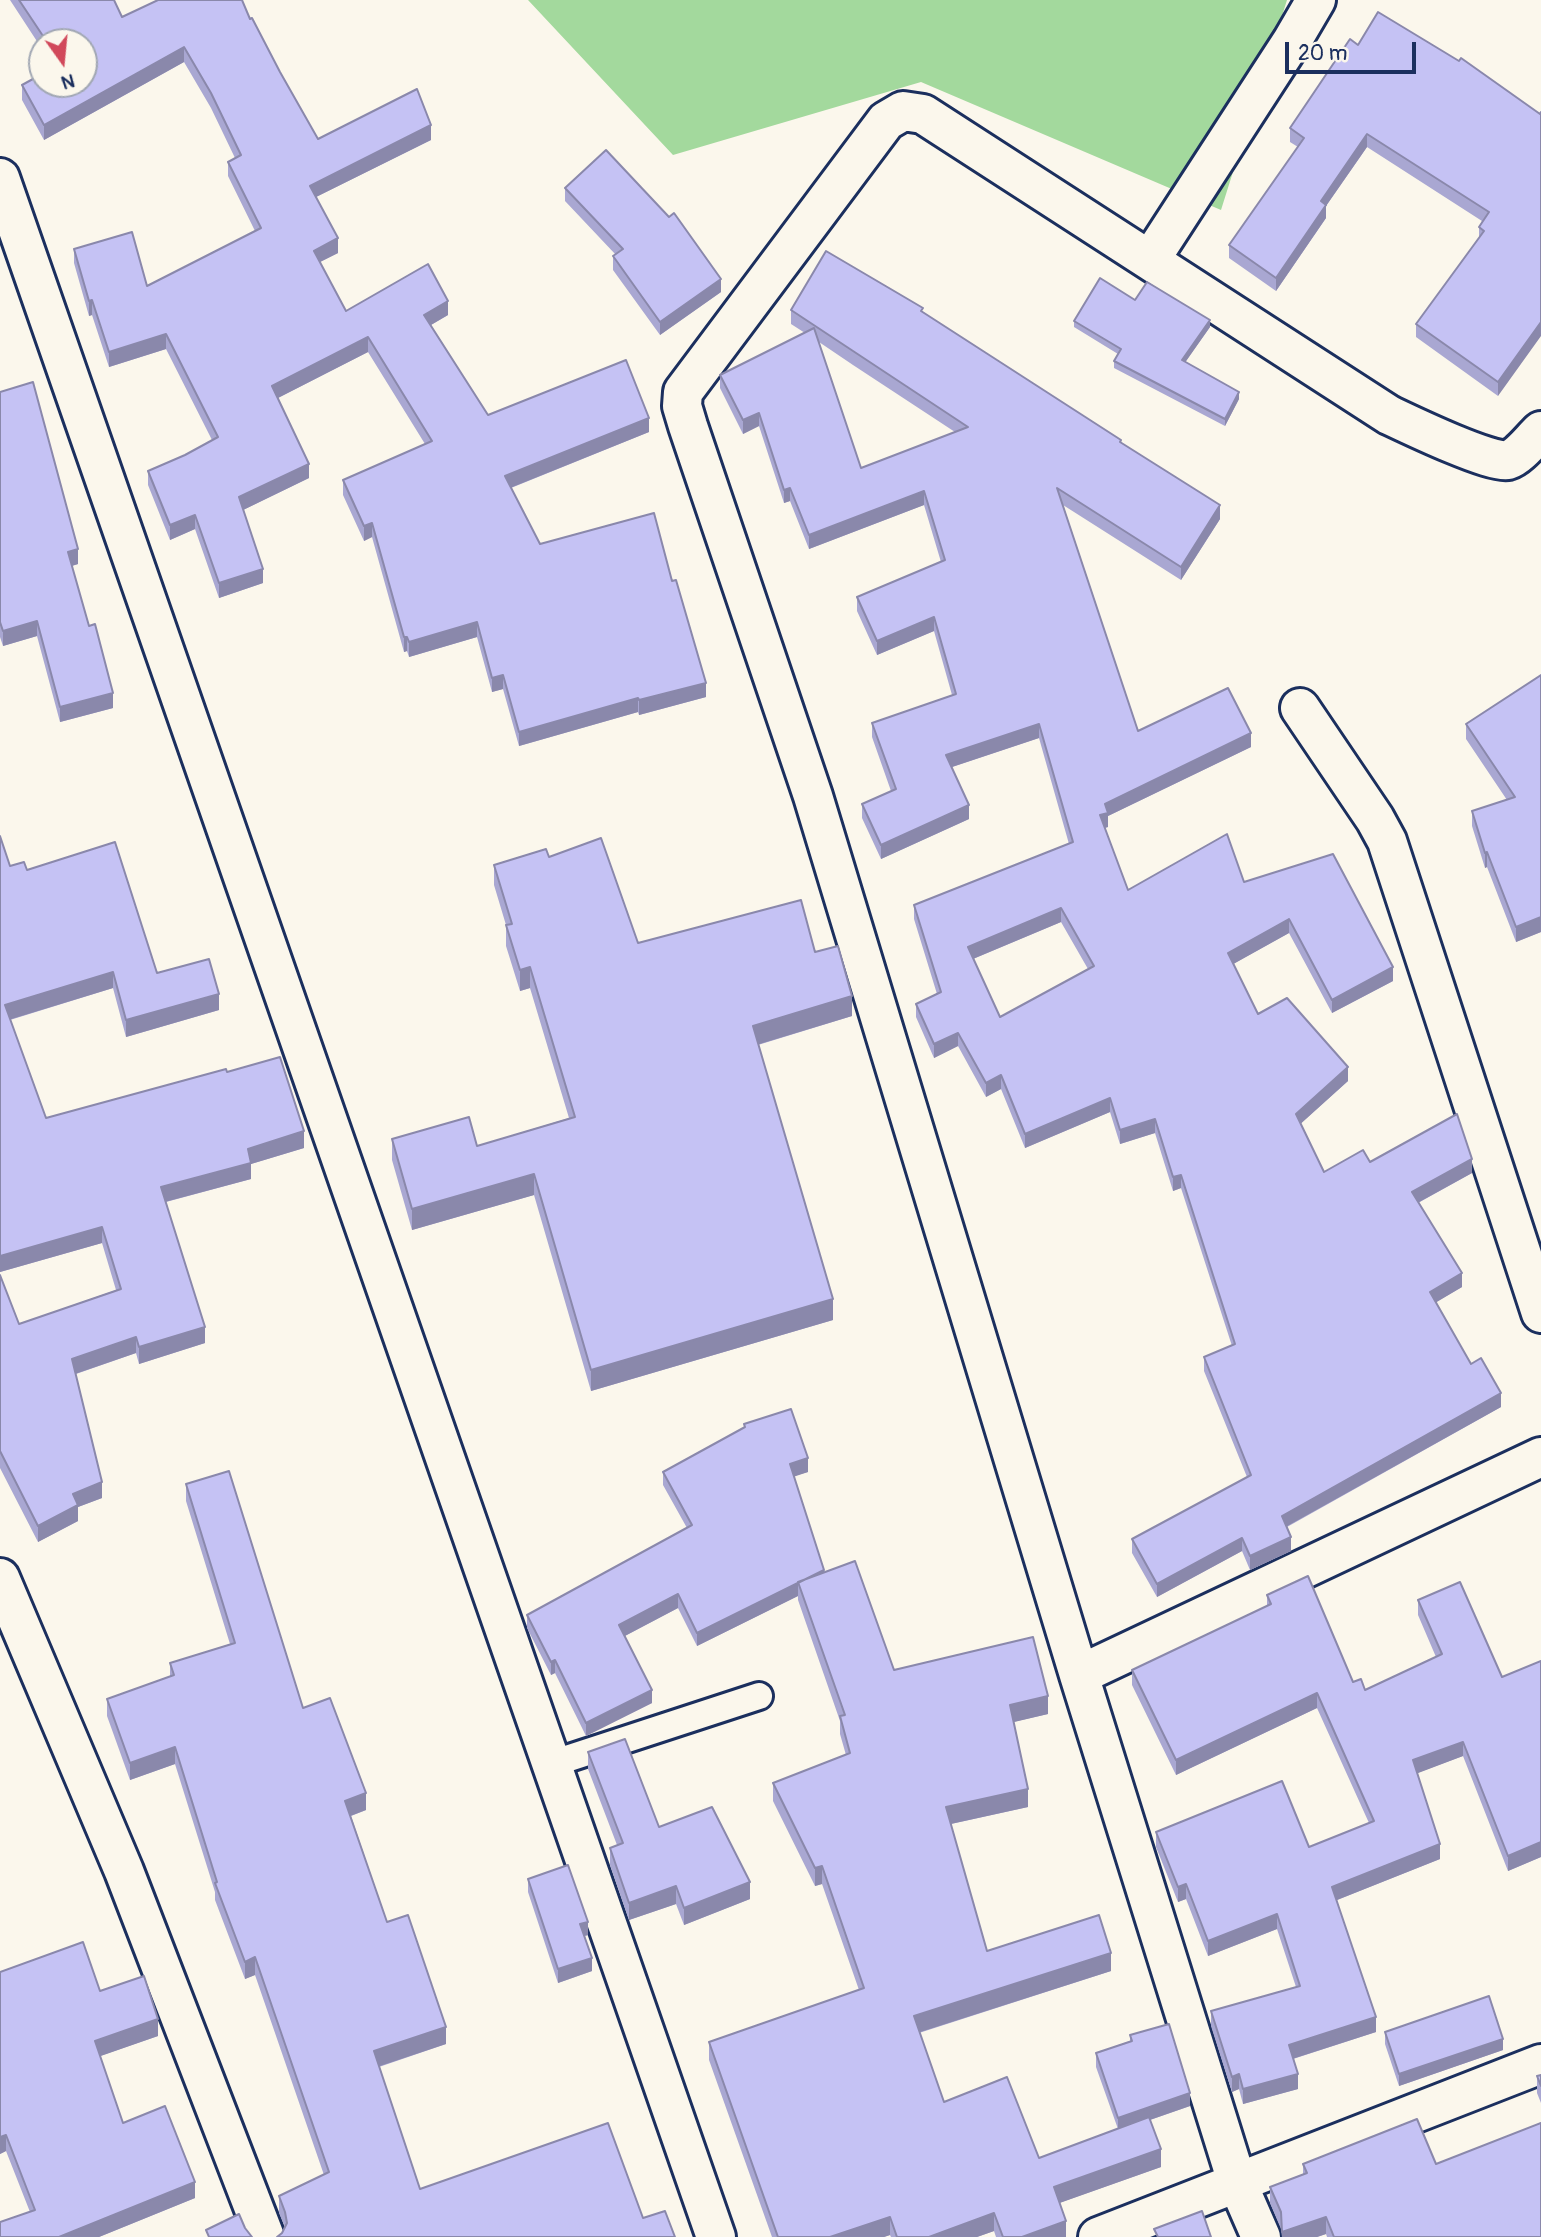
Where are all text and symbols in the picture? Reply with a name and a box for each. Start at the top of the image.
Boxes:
north arrow [28,28,98,98]
scale bar [1289,28,1420,72]
text: 20 m [1298,40,1347,67]
text: N [59,68,77,95]

